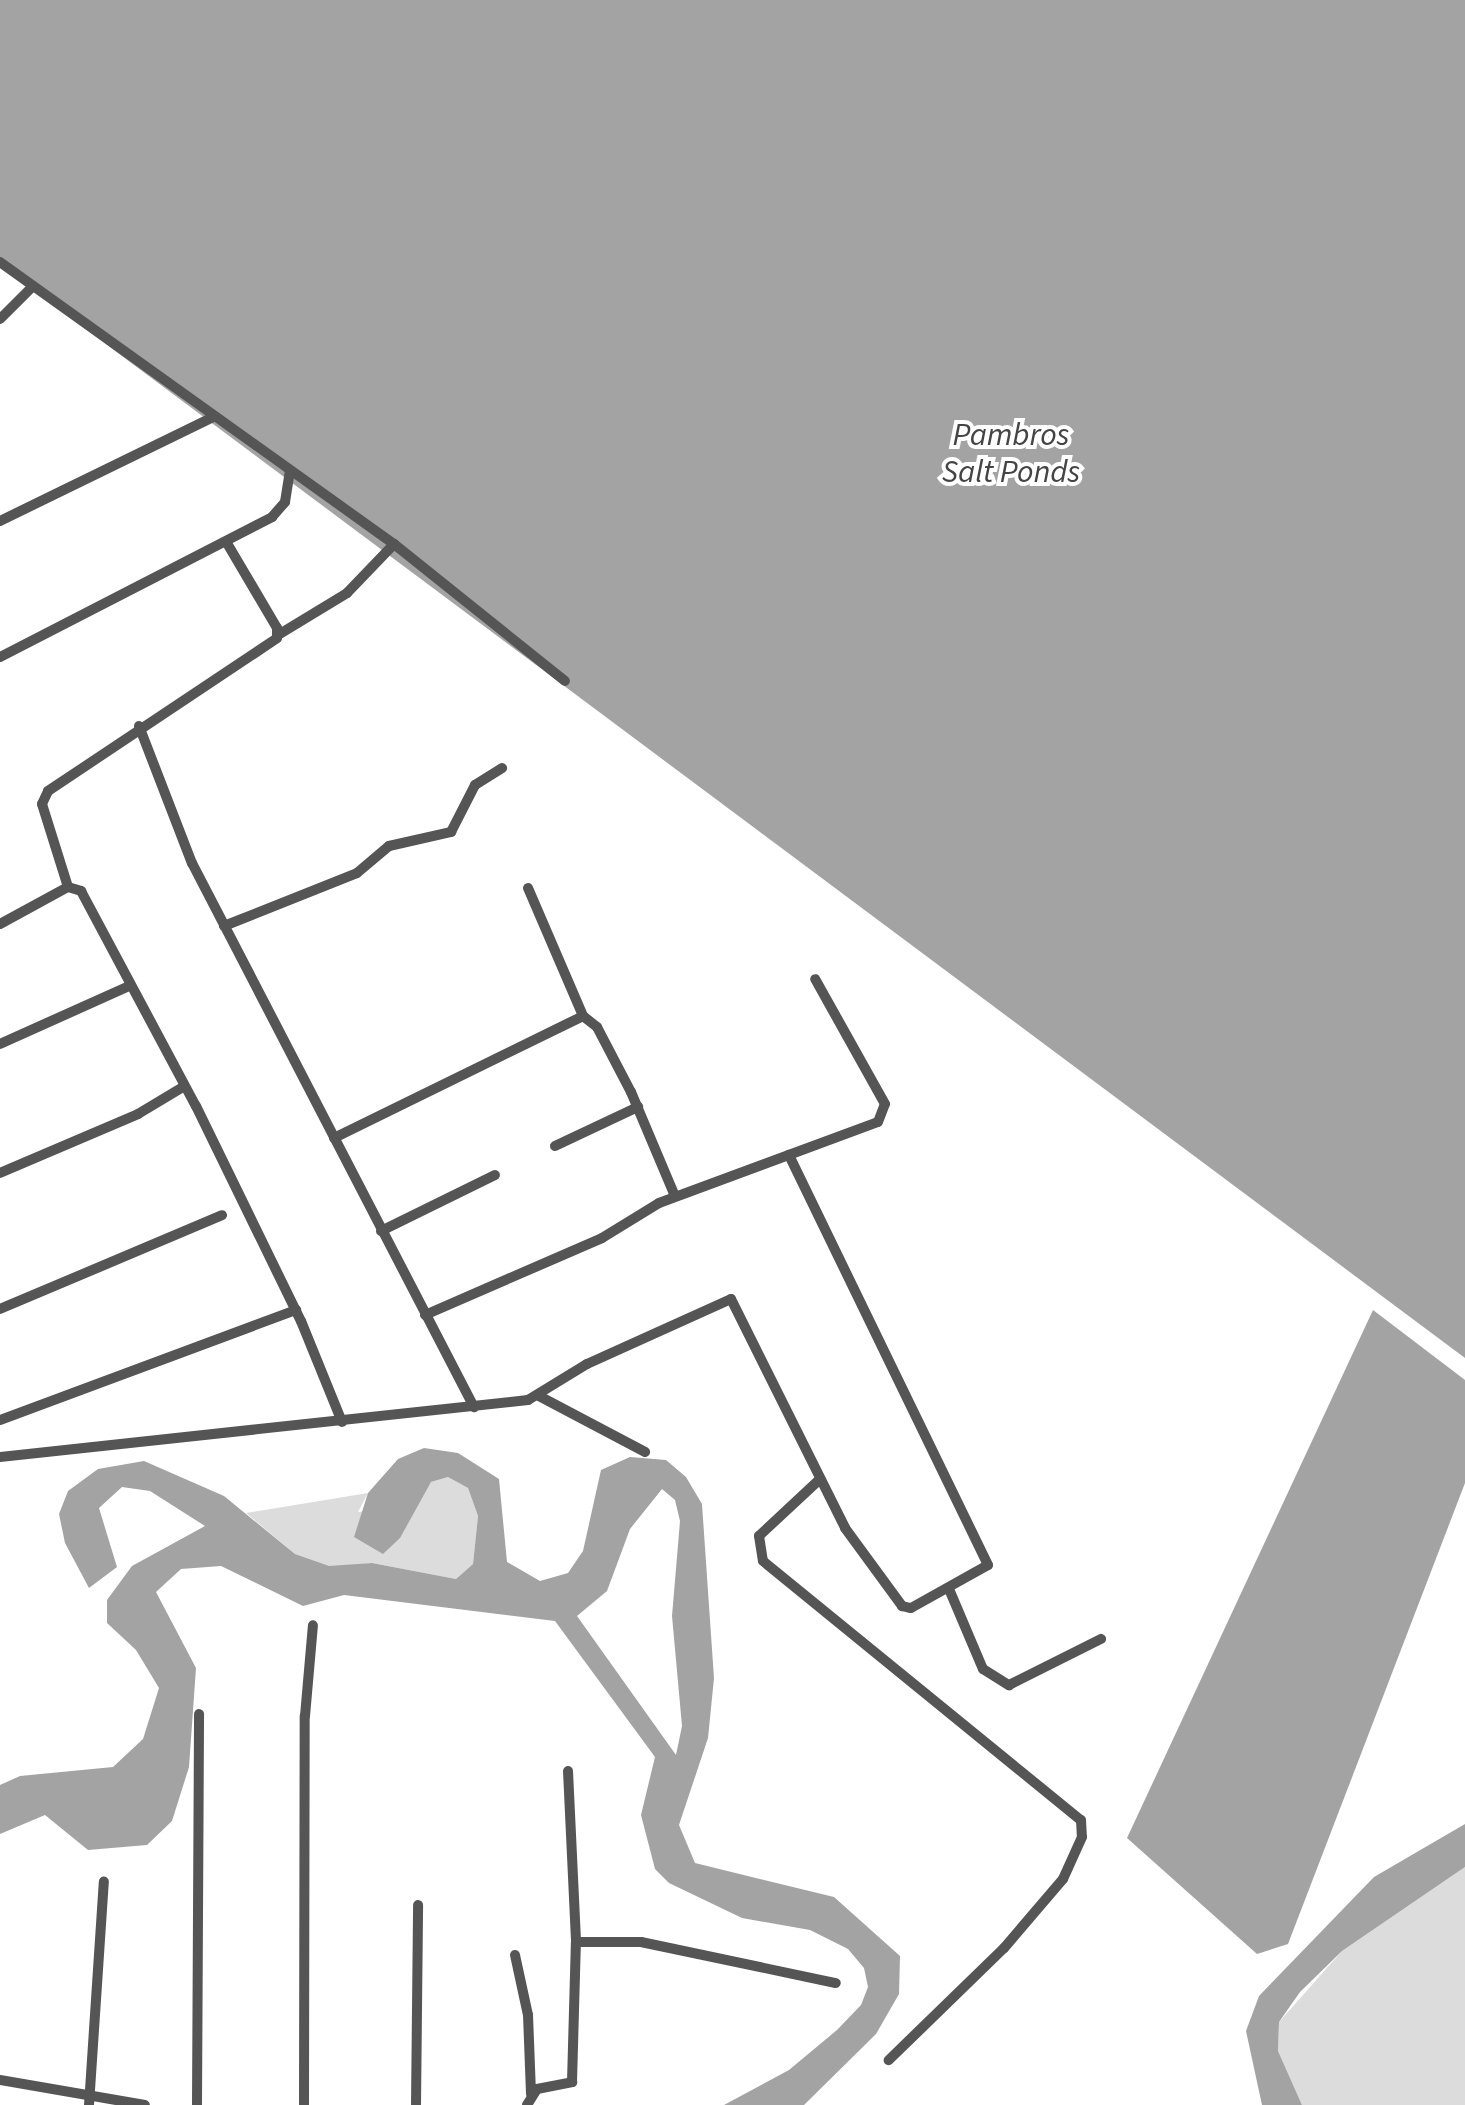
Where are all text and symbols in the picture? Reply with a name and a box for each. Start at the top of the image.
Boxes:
water label: Pambros Salt Ponds [942,417,1080,492]

